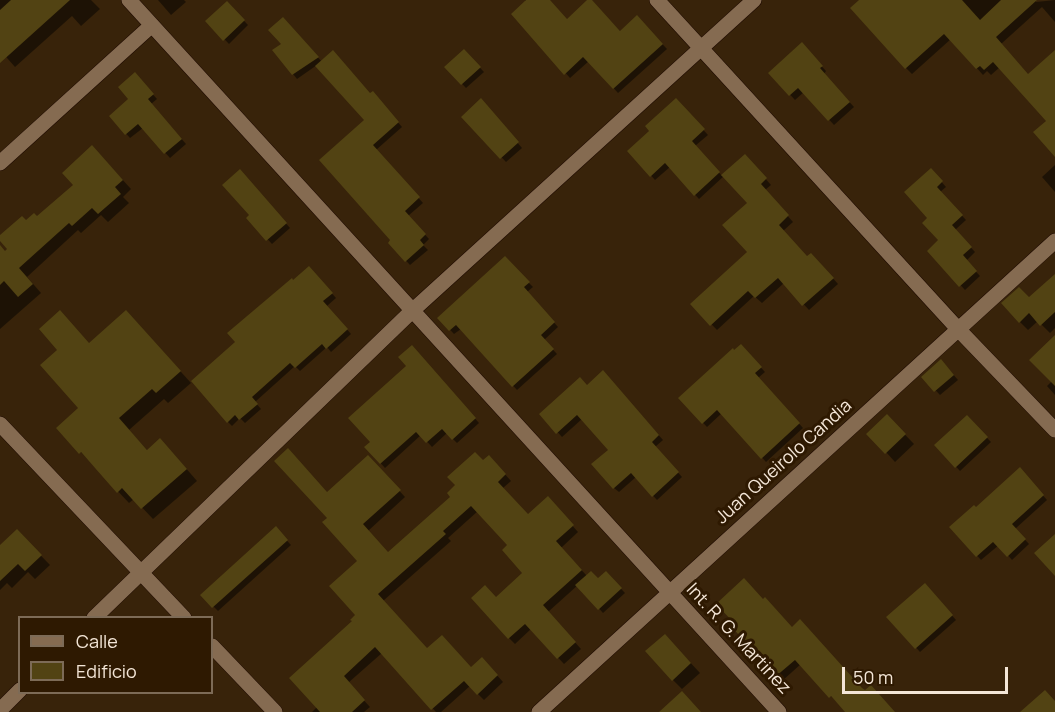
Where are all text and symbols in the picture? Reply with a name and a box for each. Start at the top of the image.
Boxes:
street label: Juan Queirolo Candia [712,395,856,529]
street label: Int. R. G. Martinez [681,579,795,699]
legend [18,616,213,694]
text: Calle [76,629,118,653]
scale bar [845,655,1012,693]
text: Edificio [76,659,137,683]
text: 50 m [853,665,893,689]

